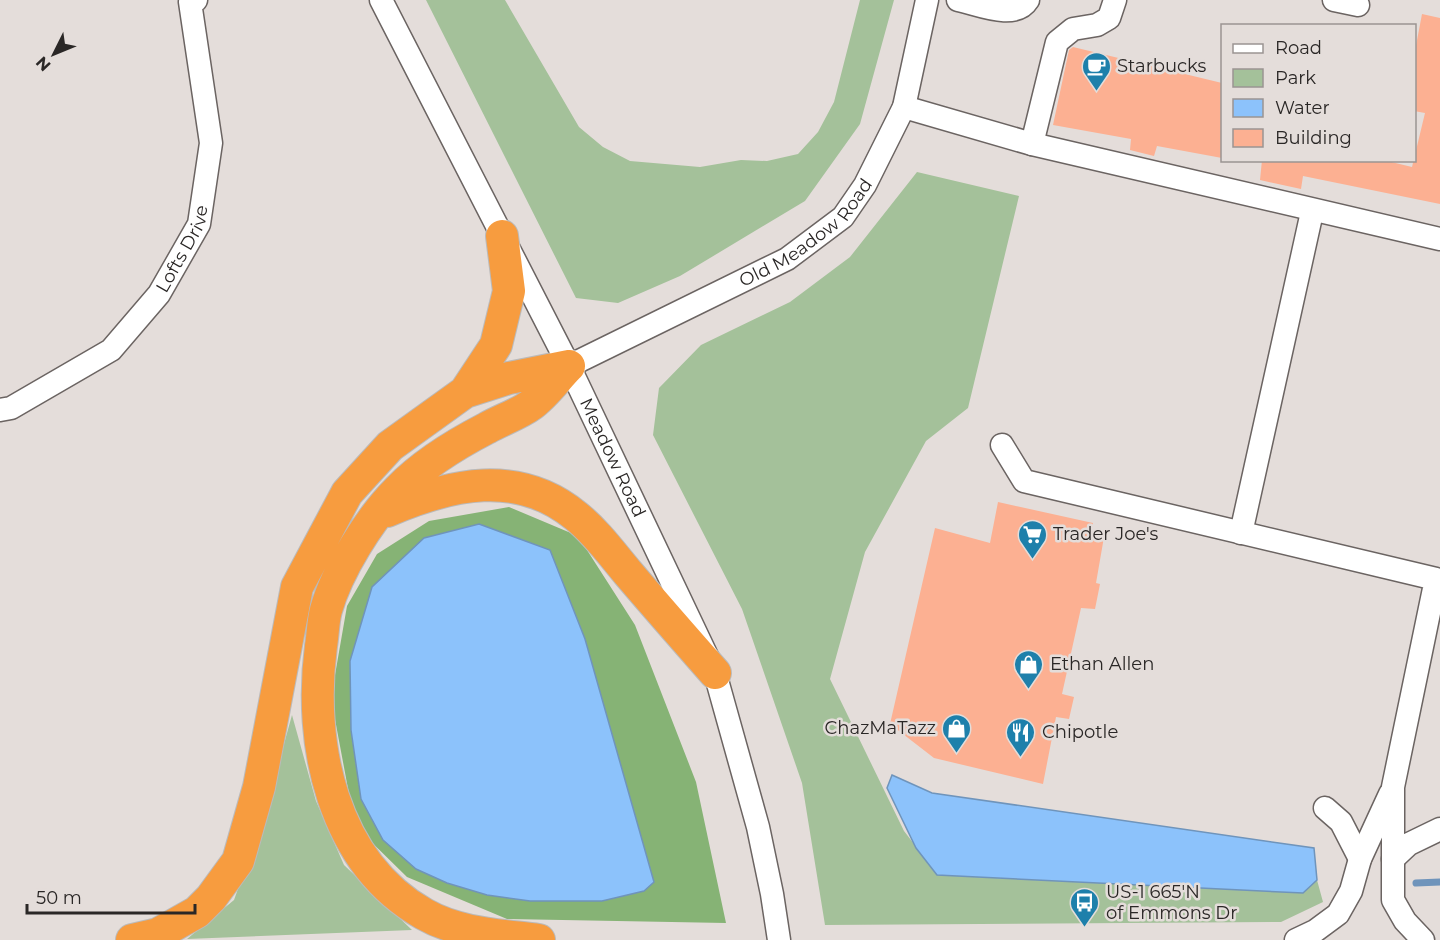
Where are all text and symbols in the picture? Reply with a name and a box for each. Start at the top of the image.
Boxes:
north arrow [24,24,84,84]
legend [1221,24,1416,162]
text: Road [1275,37,1322,59]
cafe icon: Starbucks [1080,50,1112,92]
text: N [32,53,55,75]
place label: Starbucks [1117,55,1206,77]
text: Park [1275,67,1316,89]
text: Water [1275,97,1330,119]
text: Building [1275,127,1352,149]
street label: Old Meadow Road [736,174,877,292]
street label: Lofts Drive [151,204,213,296]
street label: Meadow Road [575,395,650,521]
supermarket icon: Trader Joe's [1016,518,1048,560]
place label: Trader Joe's [1053,523,1159,545]
shop icon: Ethan Allen [1013,648,1045,690]
place label: Ethan Allen [1050,653,1154,675]
shop icon: ChazMaTazz [941,712,973,754]
restaurant icon: Chipotle [1005,716,1037,758]
place label: ChazMaTazz [825,717,936,739]
place label: Chipotle [1042,721,1118,743]
scale bar [27,877,195,915]
place label: US-1 665'N of Emmons Dr [1106,881,1237,924]
bus stop icon: US-1 665'N of Emmons Dr [1069,886,1101,928]
text: 50 m [36,887,82,909]

